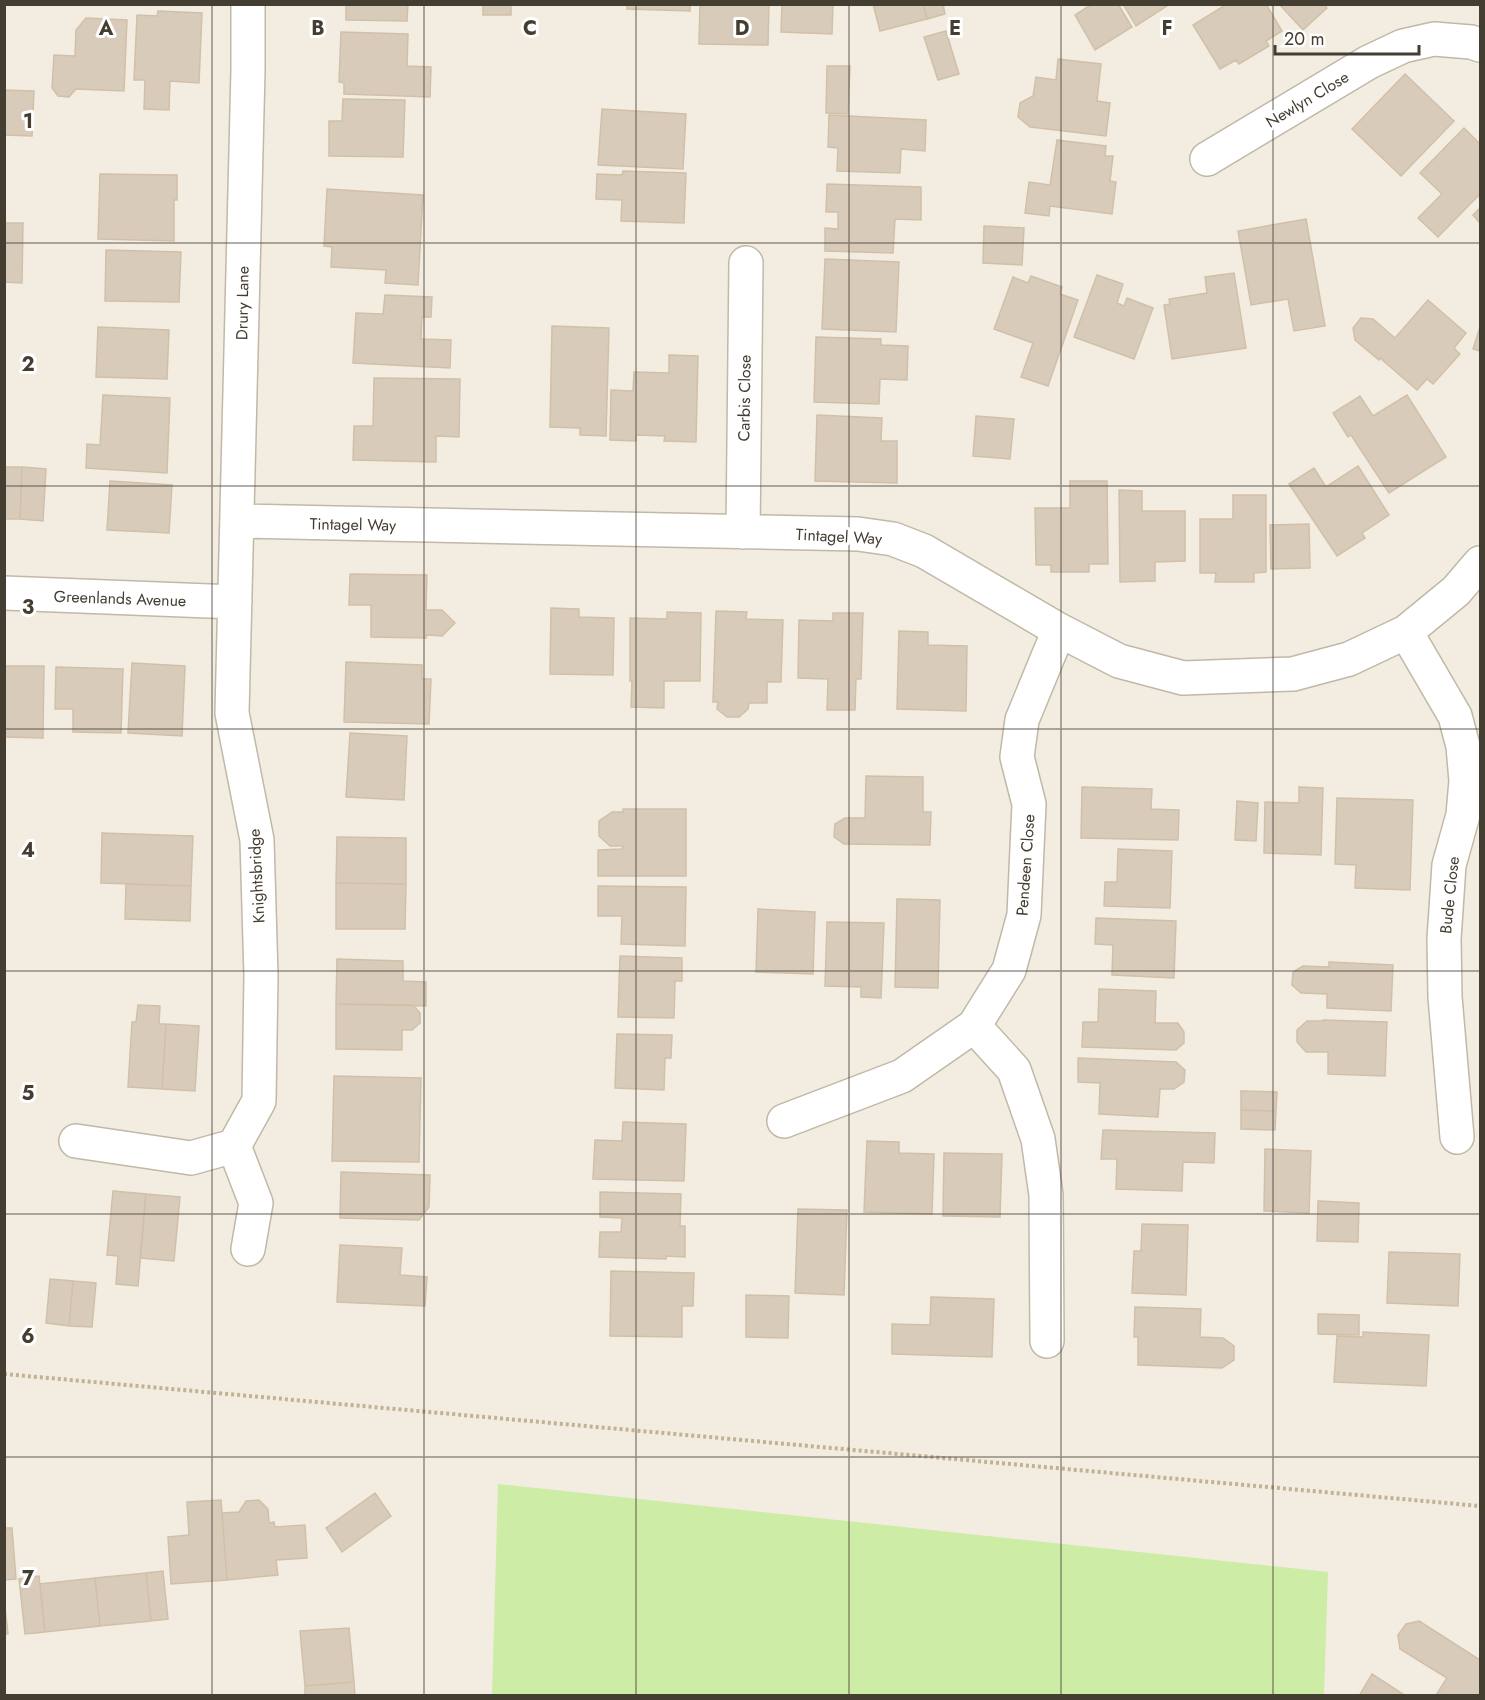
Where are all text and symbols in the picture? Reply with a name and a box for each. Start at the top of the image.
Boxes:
text: A [98,14,114,43]
text: B [311,14,325,43]
text: C [523,14,537,43]
text: D [735,14,749,43]
text: E [949,14,961,43]
text: F [1161,14,1173,43]
scale bar [1275,18,1419,56]
text: 20 m [1284,26,1324,52]
street label: Newlyn Close [1261,66,1353,133]
text: 1 [23,107,33,136]
street label: Drury Lane [230,266,255,340]
text: 2 [21,350,35,379]
street label: Carbis Close [732,354,757,442]
street label: Tintagel Way [310,512,397,537]
street label: Tintagel Way [795,523,884,550]
street label: Greenlands Avenue [53,585,187,612]
text: 3 [22,593,34,622]
street label: Pendeen Close [1010,813,1041,917]
street label: Knightsbridge [243,828,270,924]
text: 4 [21,836,35,865]
street label: Bude Close [1434,855,1465,935]
text: 5 [22,1079,35,1108]
text: 6 [21,1322,35,1351]
text: 7 [22,1564,35,1593]

